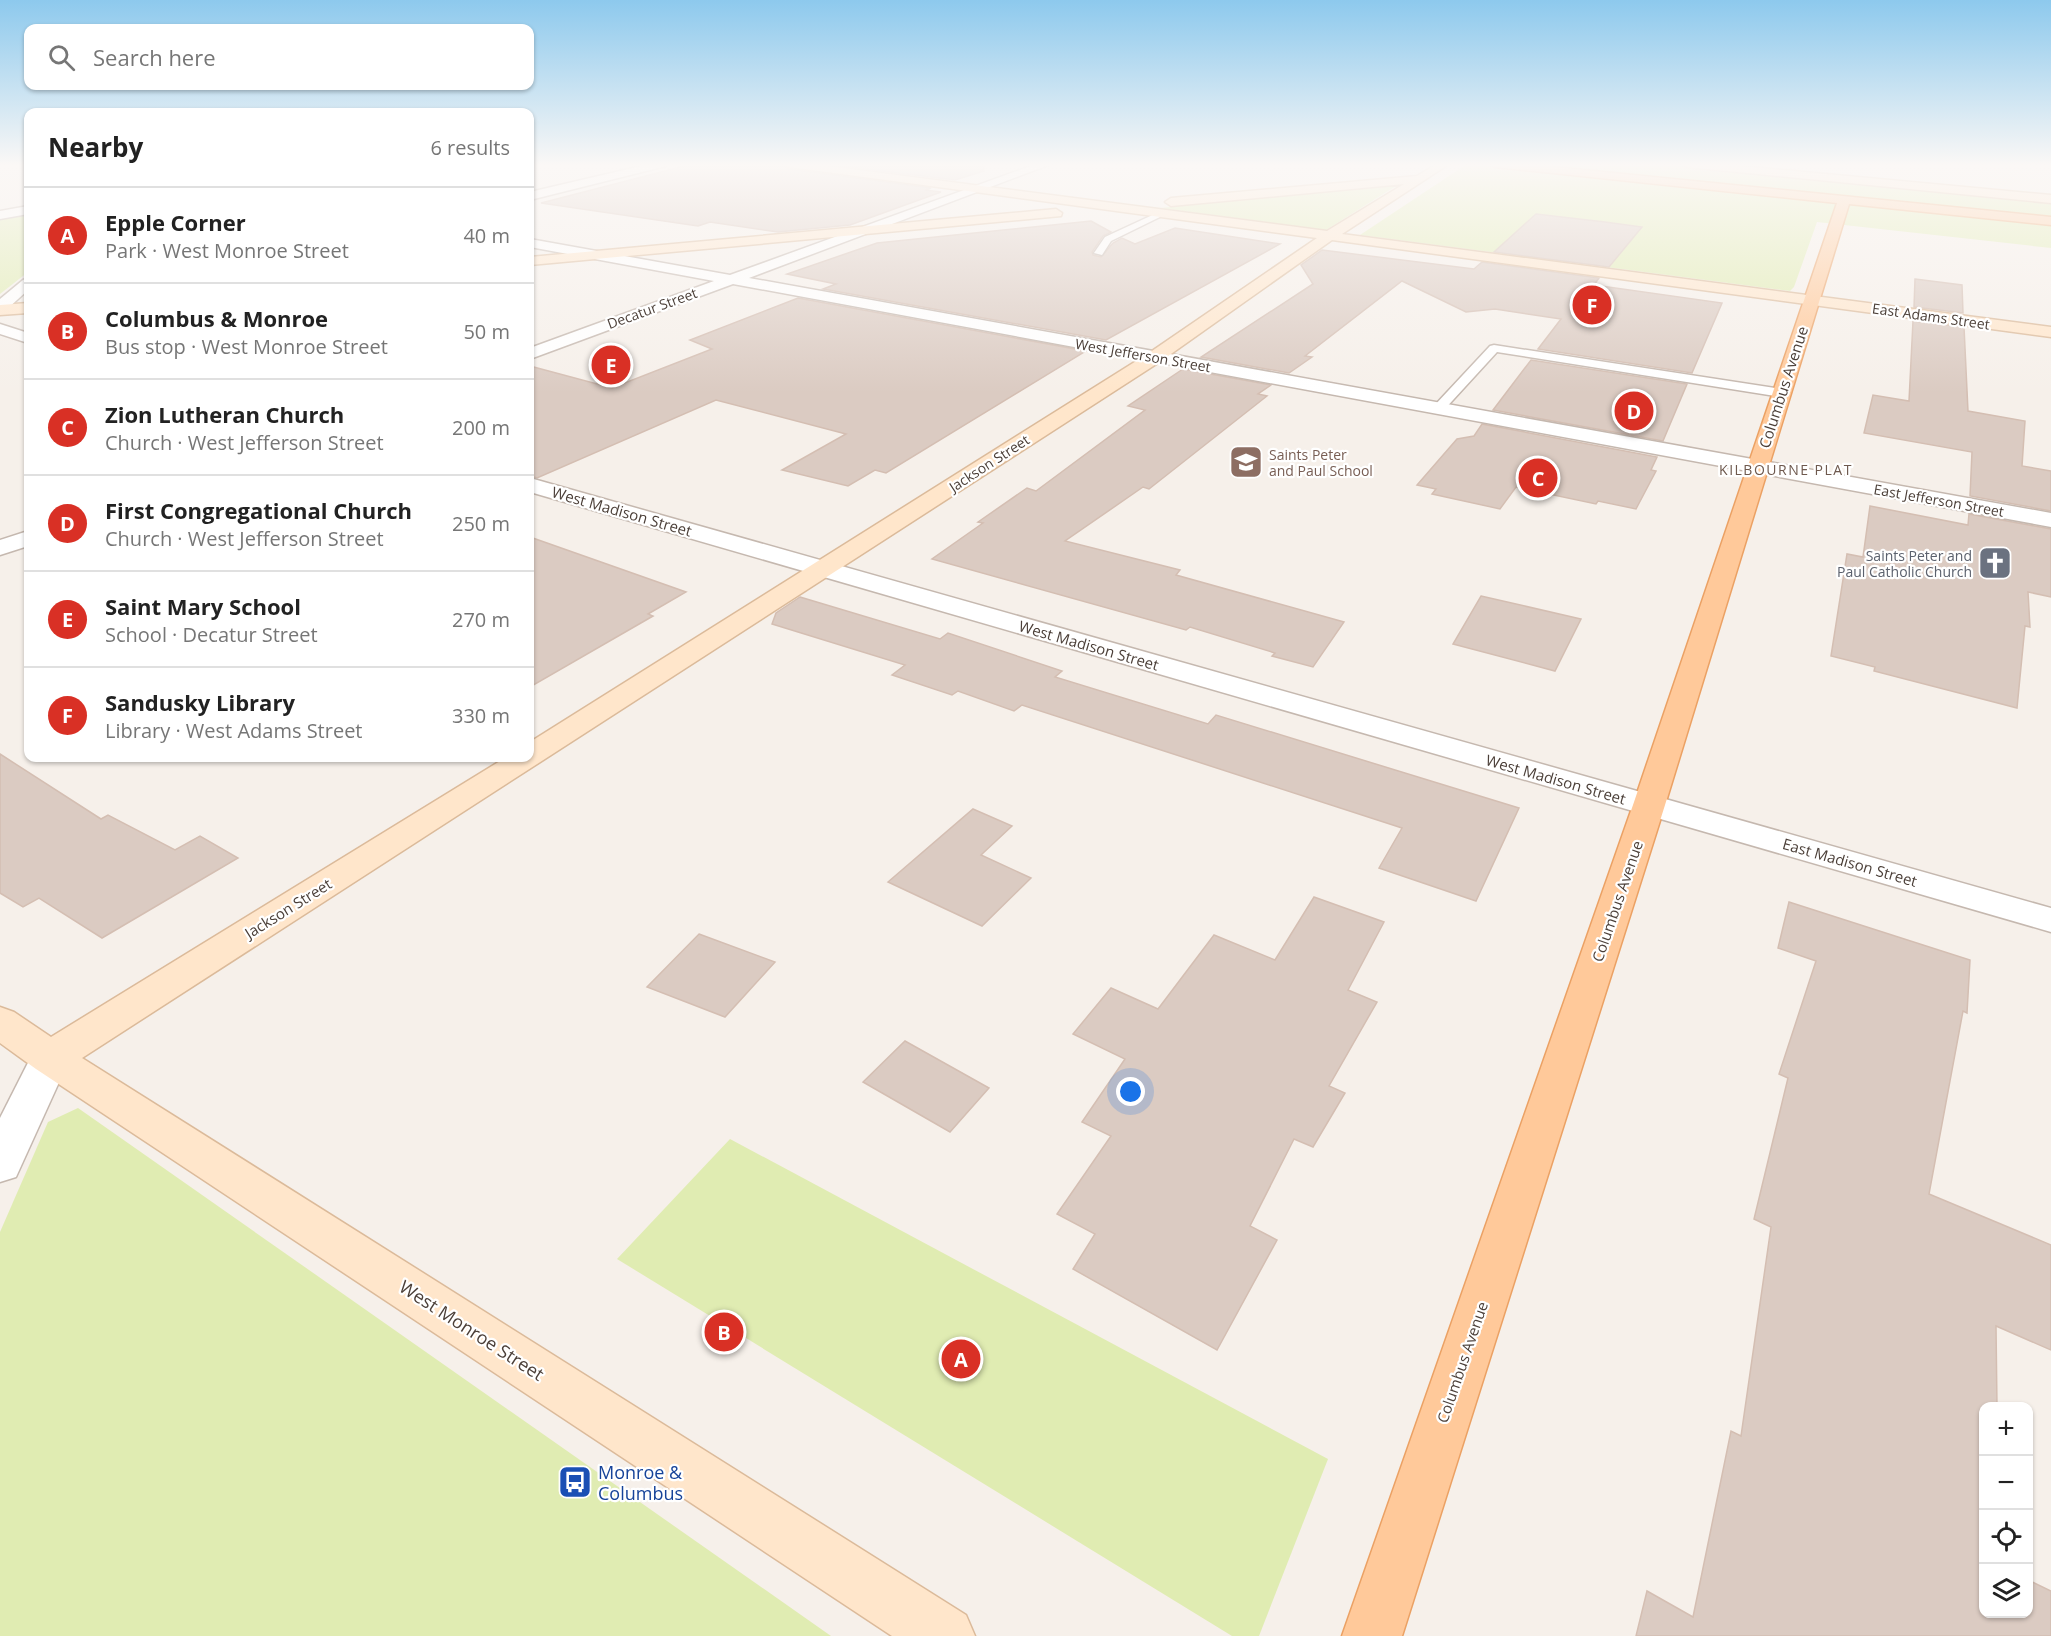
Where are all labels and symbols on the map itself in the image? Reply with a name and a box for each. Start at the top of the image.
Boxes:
pin: F [1572,282,1612,328]
street label: Decatur Street [604,283,700,333]
street label: East Adams Street [1871,298,1991,334]
street label: Columbus Avenue [1754,324,1812,450]
street label: West Jefferson Street [1074,334,1212,376]
pin: E [592,342,630,388]
pin: D [1614,388,1654,434]
street label: Jackson Street [944,430,1033,497]
school or university icon: Saints Peter and Paul School [1228,444,1264,480]
place label: Saints Peter and Paul School [1269,445,1373,480]
pin: C [1518,456,1558,500]
district label: KILBOURNE PLAT [1719,460,1853,479]
street label: East Jefferson Street [1872,479,2006,521]
street label: West Madison Street [550,481,694,541]
church icon: Saints Peter and Paul Catholic Church [1977,545,2013,581]
place label: Saints Peter and Paul Catholic Church [1837,546,1972,581]
street label: West Madison Street [1017,615,1161,675]
street label: West Madison Street [1484,749,1628,809]
street label: East Madison Street [1780,833,1920,891]
street label: Columbus Avenue [1587,838,1647,964]
street label: Jackson Street [239,873,335,944]
your location [1116,1077,1145,1106]
street label: West Monroe Street [395,1274,549,1386]
street label: Columbus Avenue [1432,1299,1492,1425]
pin: B [704,1310,744,1354]
pin: A [942,1336,980,1382]
place label: Monroe & Columbus [598,1460,683,1505]
bus stop icon: Monroe & Columbus [557,1464,593,1500]

